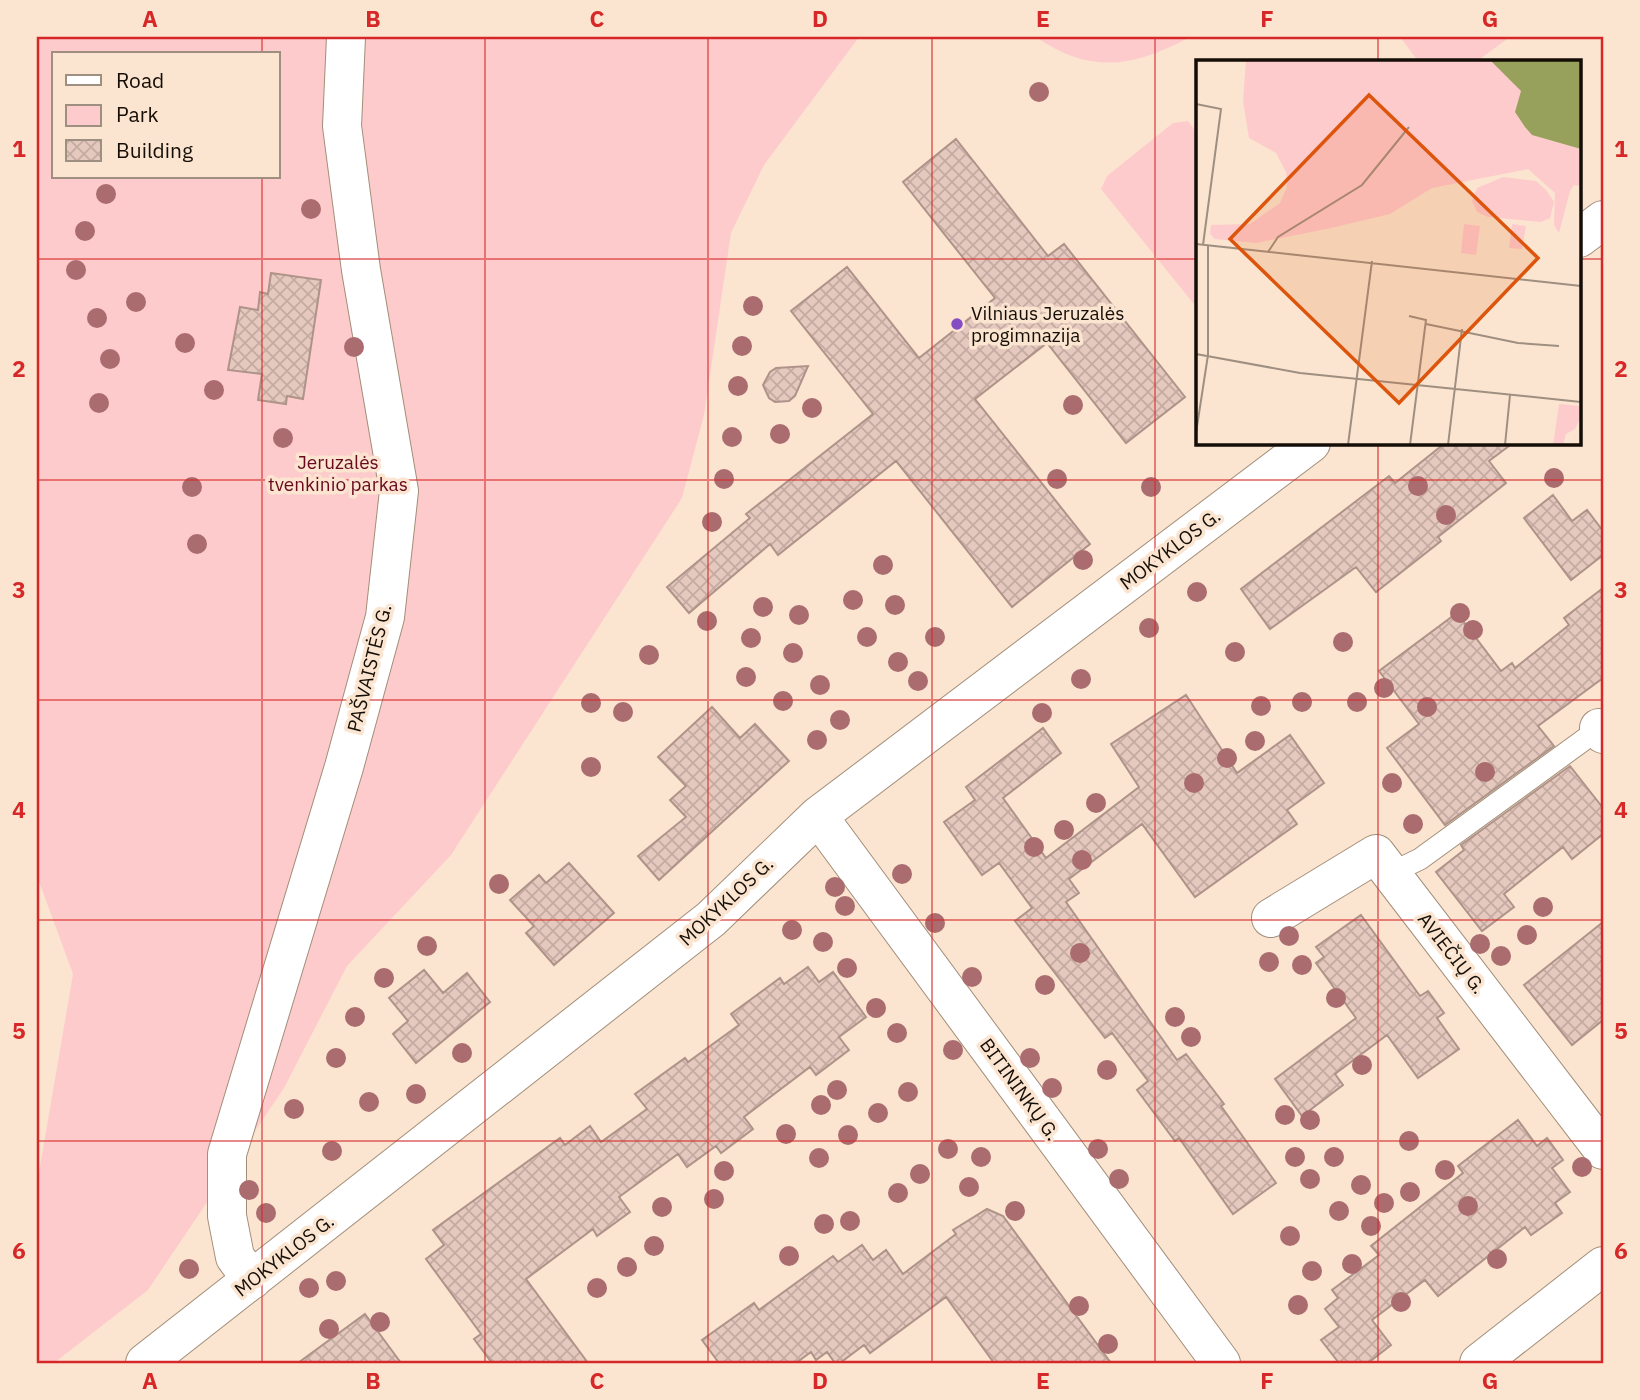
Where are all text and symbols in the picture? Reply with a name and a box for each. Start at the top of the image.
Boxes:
text: A [142,3,158,33]
text: B [365,3,381,33]
text: C [590,3,605,33]
text: D [812,3,828,33]
text: E [1036,3,1050,33]
text: F [1260,3,1274,33]
text: G [1482,3,1498,33]
legend [52,52,280,178]
inset map [1196,60,1580,444]
text: Road [116,66,164,94]
text: Park [116,100,159,128]
text: 1 [12,133,26,163]
text: 1 [1614,133,1628,163]
text: Building [116,136,193,164]
place label: Vilniaus Jeruzalės progimnazija [971,301,1124,347]
marker: Vilniaus Jeruzalės progimnazija [949,316,965,332]
text: 2 [12,353,26,383]
text: 2 [1614,353,1628,383]
park label: Jeruzalės tvenkinio parkas [268,450,408,496]
street label: MOKYKLOS G. [1115,503,1225,595]
text: 3 [12,574,26,604]
text: 3 [1614,574,1628,604]
street label: PAŠVAISTĖS G. [341,601,397,735]
text: 4 [12,794,26,824]
text: 4 [1614,794,1628,824]
street label: MOKYKLOS G. [674,851,778,951]
street label: AVIEČIŲ G. [1413,907,1491,999]
text: 5 [12,1015,26,1045]
text: 5 [1614,1015,1628,1045]
street label: BITININKŲ G. [975,1033,1065,1145]
street label: MOKYKLOS G. [229,1209,339,1301]
text: 6 [12,1235,26,1265]
text: 6 [1614,1235,1628,1265]
text: A [142,1365,158,1395]
text: B [365,1365,381,1395]
text: C [590,1365,605,1395]
text: D [812,1365,828,1395]
text: E [1036,1365,1050,1395]
text: F [1260,1365,1274,1395]
text: G [1482,1365,1498,1395]

